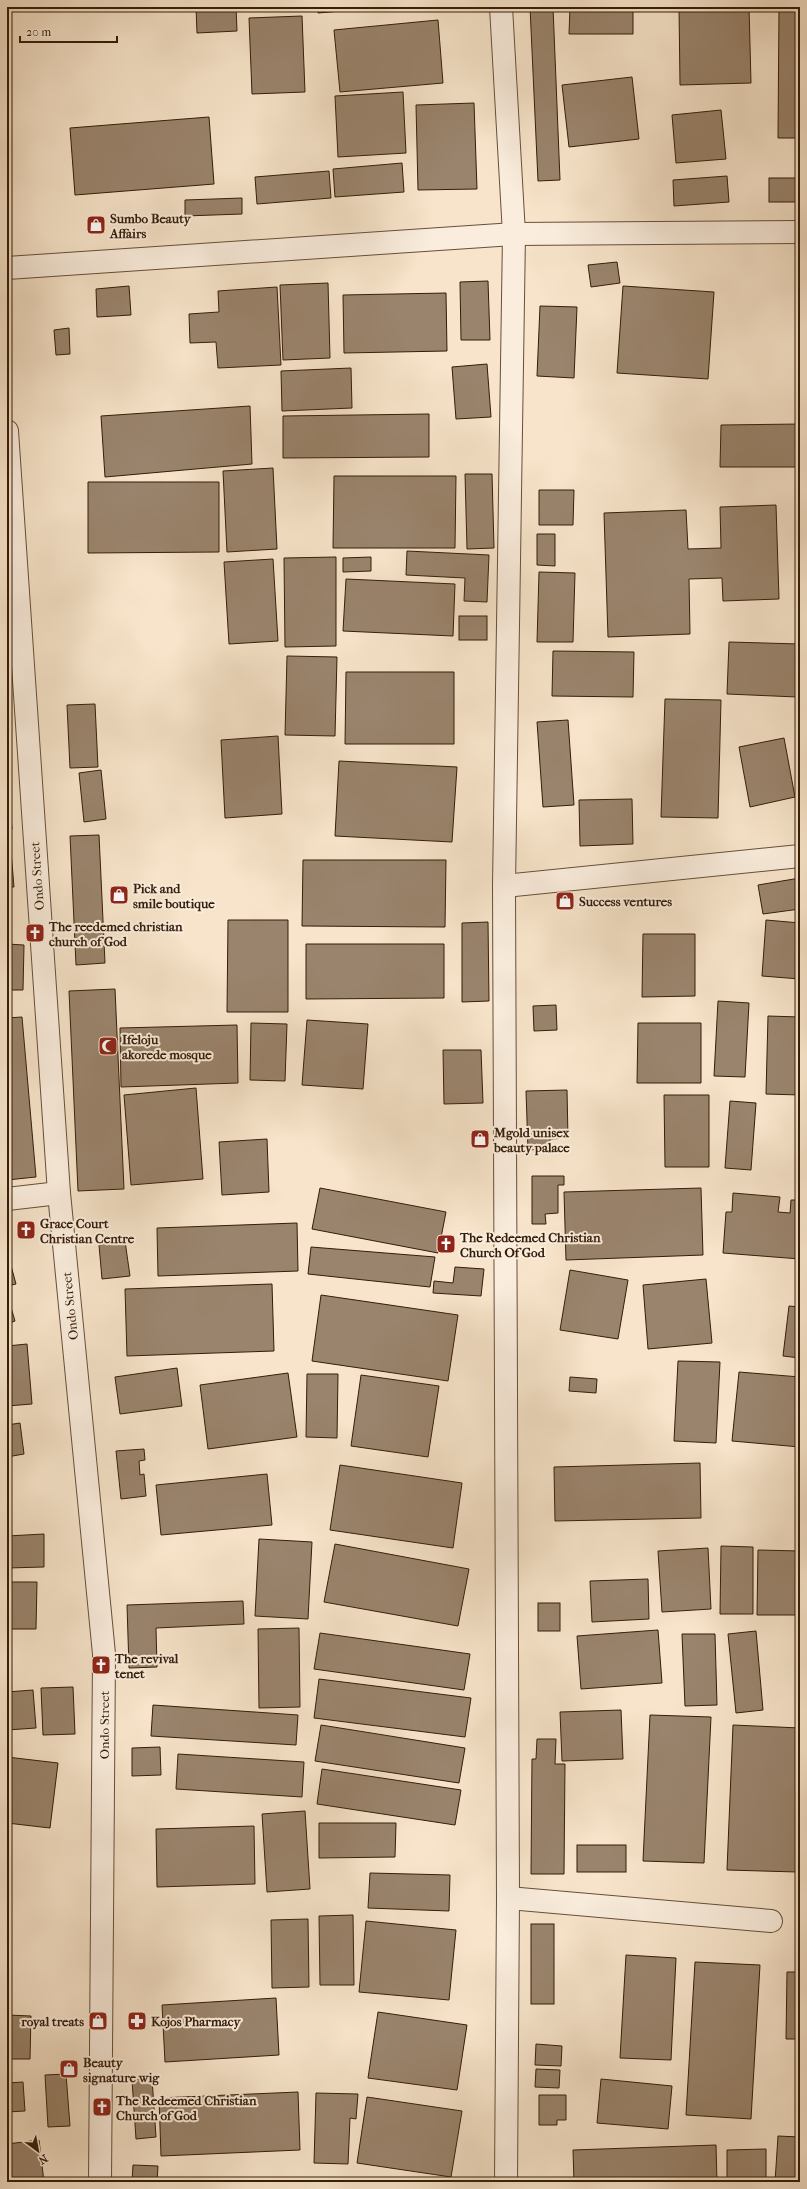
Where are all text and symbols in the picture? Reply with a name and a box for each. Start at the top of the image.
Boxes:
scale bar [20,18,117,44]
text: 20 m [26,25,51,39]
place label: Sumbo Beauty Affairs [109,211,192,241]
shop icon: Sumbo Beauty Affairs [85,214,107,236]
street label: Ondo Street [27,841,47,911]
place label: Pick and smile boutique [133,881,215,912]
shop icon: Pick and smile boutique [108,884,130,906]
shop icon: Success ventures [554,890,576,912]
place label: Success ventures [579,894,672,909]
place label: The reedemed christian church of God [48,919,183,949]
church icon: The reedemed christian church of God [24,922,46,944]
place label: Ifeloju akorede mosque [122,1032,212,1063]
mosque icon: Ifeloju akorede mosque [97,1035,119,1057]
place label: Mgold unisex beauty palace [493,1125,570,1156]
shop icon: Mgold unisex beauty palace [469,1128,491,1150]
place label: Grace Court Christian Centre [40,1216,135,1246]
church icon: Grace Court Christian Centre [15,1219,37,1241]
place label: The Redeemed Christian Church Of God [459,1230,601,1260]
church icon: The Redeemed Christian Church Of God [435,1233,457,1255]
street label: Ondo Street [59,1271,81,1341]
place label: The revival tenet [114,1651,179,1681]
church icon: The revival tenet [90,1654,112,1676]
street label: Ondo Street [97,1690,112,1759]
shop icon: royal treats [87,2010,109,2032]
pharmacy icon: Kojos Pharmacy [126,2010,148,2032]
place label: royal treats [20,2014,84,2030]
place label: Kojos Pharmacy [151,2014,241,2030]
place label: Beauty signature wig [83,2055,160,2086]
shop icon: Beauty signature wig [58,2058,80,2080]
place label: The Redeemed Christian Church of God [115,2093,257,2123]
church icon: The Redeemed Christian Church of God [91,2096,113,2118]
north arrow [18,2131,58,2171]
text: N [36,2151,50,2167]

